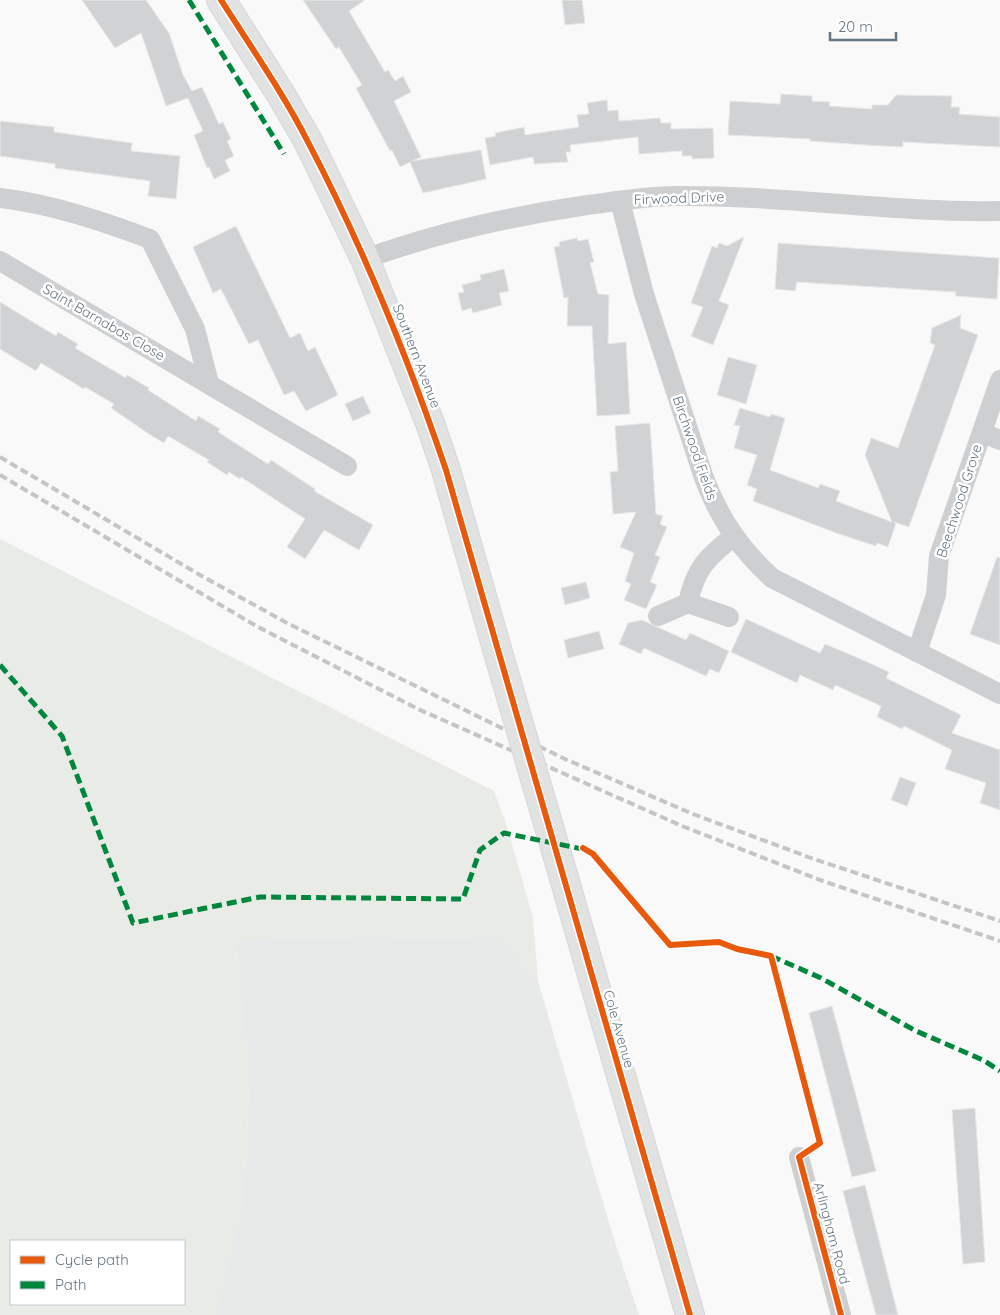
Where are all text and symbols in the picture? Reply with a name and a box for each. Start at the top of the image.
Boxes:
scale bar [830,10,896,42]
text: 20 m [838,17,873,36]
street label: Firwood Drive [633,187,725,209]
street label: Saint Barnabas Close [40,280,168,364]
street label: Southern Avenue [389,301,445,411]
street label: Birchwood Fields [669,393,721,503]
street label: Beechwood Grove [932,442,986,560]
street label: Cole Avenue [599,988,639,1070]
street label: Arlingham Road [810,1180,854,1286]
legend [10,1240,185,1305]
text: Cycle path [55,1250,129,1269]
text: Path [55,1275,87,1294]

